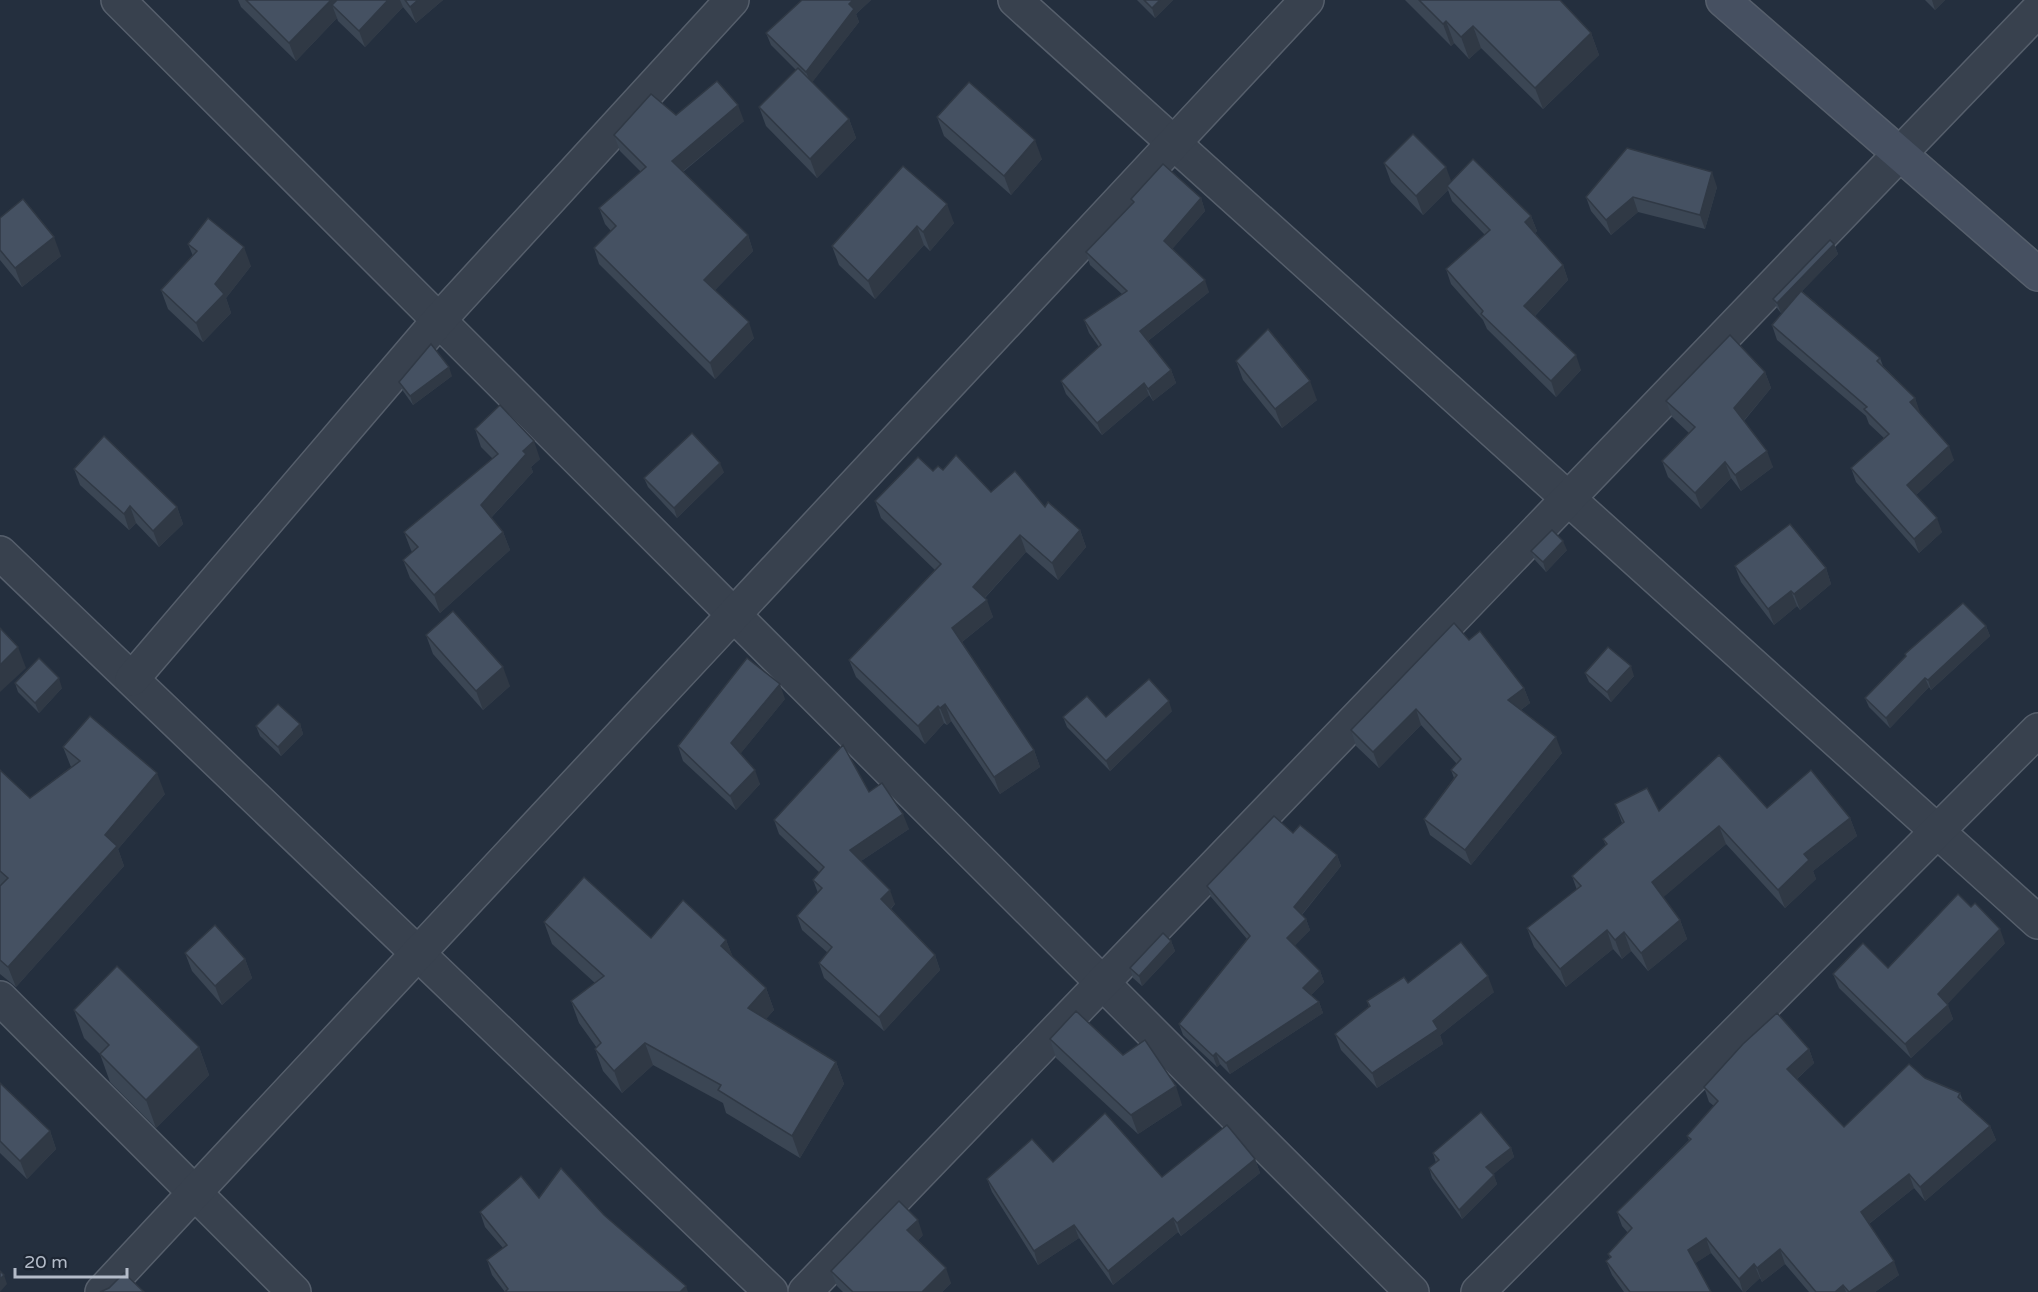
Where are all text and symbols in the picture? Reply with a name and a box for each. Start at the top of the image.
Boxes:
scale bar [15,1241,128,1279]
text: 20 m [24,1251,68,1273]

